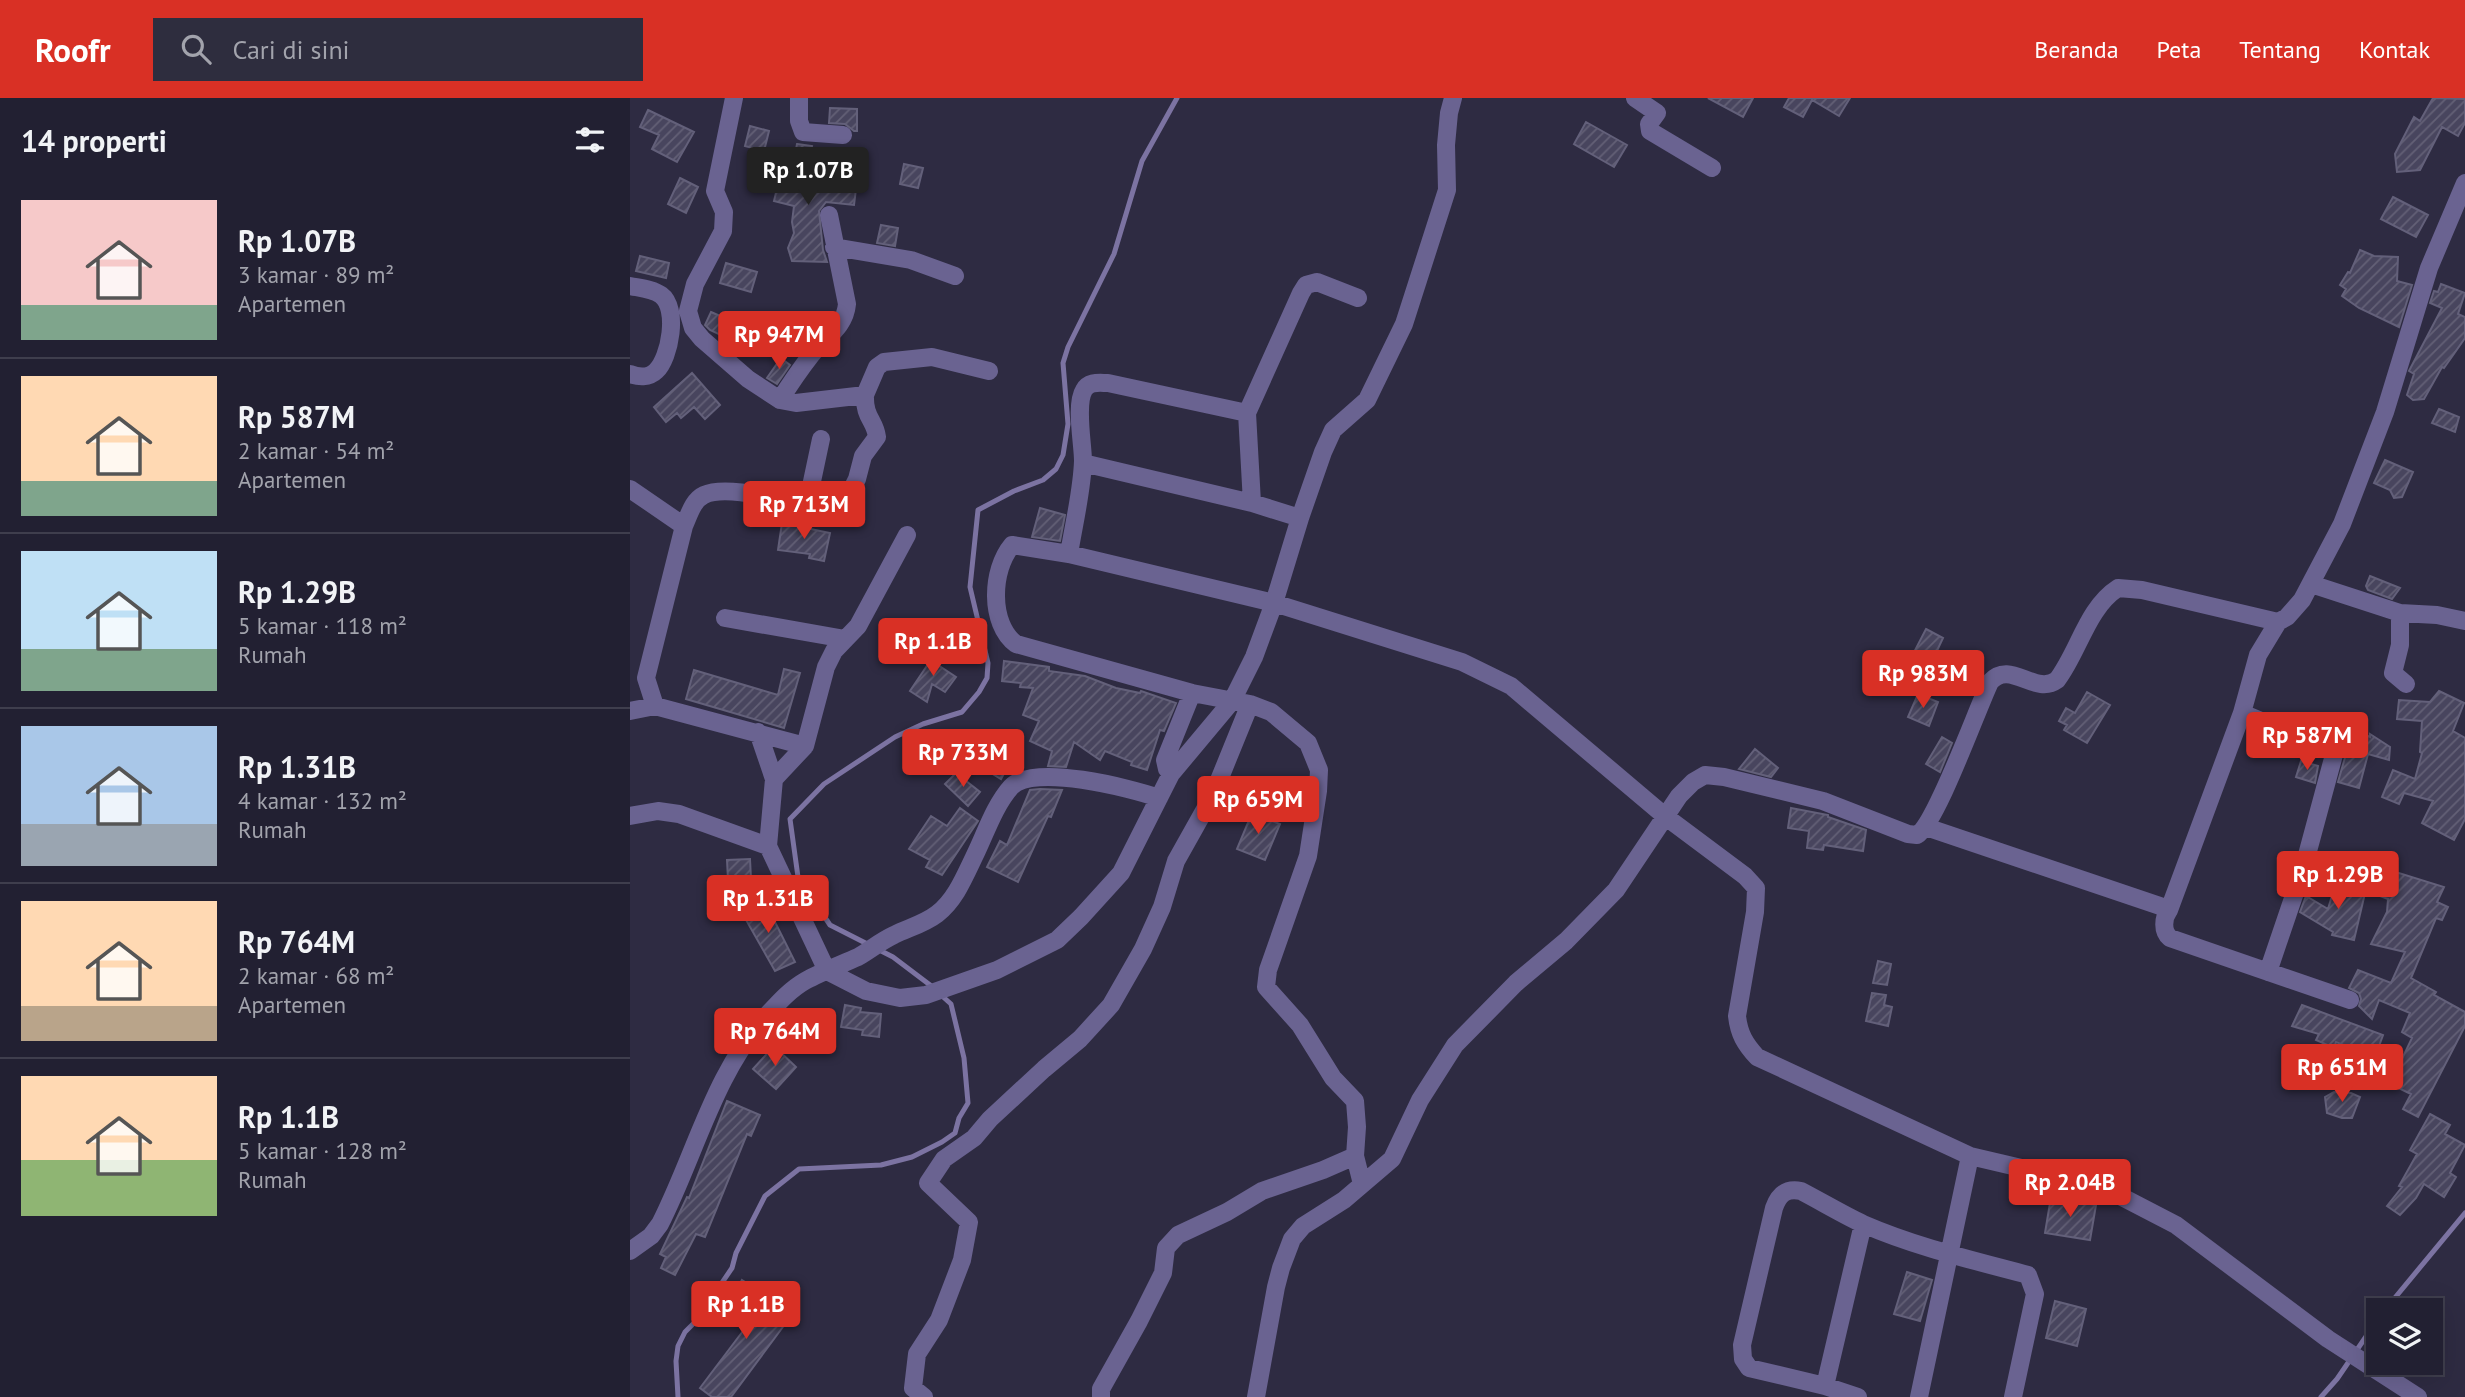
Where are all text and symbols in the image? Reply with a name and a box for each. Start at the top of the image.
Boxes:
search box [153,18,643,81]
text: Roofr [35,28,111,71]
icon: search [177,30,215,68]
text: Cari di sini [233,33,350,66]
text: Beranda [2034,34,2119,65]
text: Peta [2157,34,2201,65]
text: Tentang [2239,34,2321,65]
text: Kontak [2359,34,2430,65]
text: 14 properti [21,121,167,160]
icon: filters [571,121,609,159]
pin: Rp 1.07B [736,148,880,207]
text: Rp 1.07B [763,155,853,184]
text: Rp 1.07B [238,221,356,260]
icon: home [77,228,161,312]
text: 3 kamar · 89 m² [238,260,394,289]
text: Apartemen [238,289,346,318]
pin: Rp 947M [714,312,844,371]
text: Rp 947M [734,319,824,348]
text: Rp 587M [238,397,355,436]
icon: home [77,404,161,488]
text: 2 kamar · 54 m² [238,436,394,465]
text: Apartemen [238,465,346,494]
pin: Rp 713M [739,482,869,541]
text: Rp 713M [759,489,849,518]
text: Rp 1.29B [238,572,356,611]
icon: home [77,579,161,663]
text: 5 kamar · 118 m² [238,611,407,640]
pin: Rp 1.1B [868,618,998,678]
text: Rp 1.1B [894,626,972,655]
text: Rumah [238,640,307,669]
pin: Rp 983M [1858,650,1988,710]
text: Rp 983M [1878,658,1968,687]
pin: Rp 587M [2242,712,2372,772]
text: Rp 587M [2262,720,2352,749]
pin: Rp 733M [898,730,1028,789]
text: Rp 733M [918,737,1008,766]
text: Rp 1.31B [238,747,356,786]
icon: home [77,754,161,838]
pin: Rp 659M [1193,776,1323,836]
text: Rp 659M [1213,784,1303,813]
text: 4 kamar · 132 m² [238,786,407,815]
text: Rumah [238,815,307,844]
pin: Rp 1.29B [2266,852,2410,911]
text: Rp 1.29B [2293,859,2383,888]
pin: Rp 1.31B [696,876,840,935]
text: Rp 1.31B [723,883,813,912]
text: Rp 764M [238,922,355,961]
icon: home [77,929,161,1013]
text: 2 kamar · 68 m² [238,961,394,990]
text: Apartemen [238,990,346,1019]
pin: Rp 764M [710,1009,840,1068]
text: Rp 764M [730,1016,820,1045]
pin: Rp 651M [2277,1044,2407,1104]
text: Rp 651M [2297,1052,2387,1081]
text: Rp 1.1B [238,1097,339,1136]
icon: home [77,1104,161,1188]
text: 5 kamar · 128 m² [238,1136,407,1165]
pin: Rp 2.04B [1998,1160,2142,1219]
text: Rumah [238,1165,307,1194]
text: Rp 2.04B [2025,1167,2115,1196]
pin: Rp 1.1B [681,1282,811,1341]
text: Rp 1.1B [707,1289,785,1318]
map controls [2366,1298,2443,1375]
button: layers [2366,1298,2443,1375]

